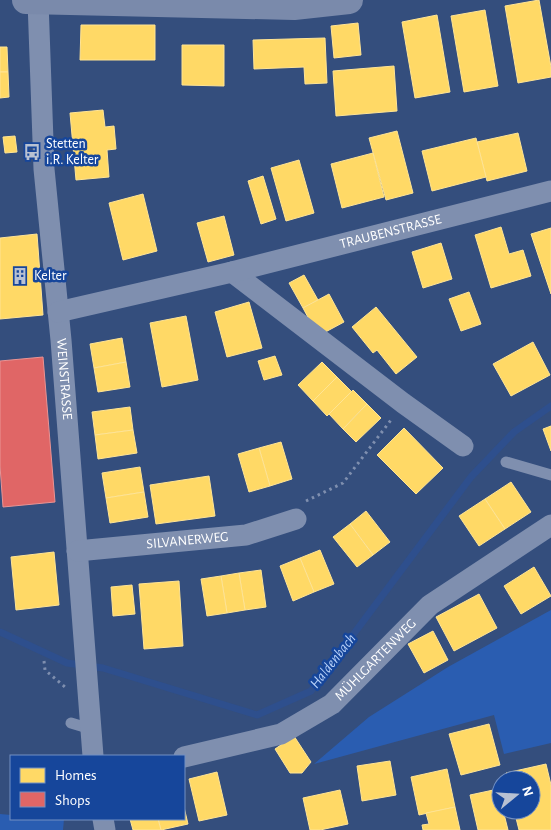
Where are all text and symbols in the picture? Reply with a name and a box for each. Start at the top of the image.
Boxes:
place label: Stetten i.R. Kelter [46,137,99,167]
bus stop icon: Stetten i.R. Kelter [22,142,42,162]
street label: TRAUBENSTRASSE [338,212,443,251]
building icon: Kelter [10,266,30,286]
place label: Kelter [34,269,67,283]
street label: WEINSTRASSE [54,338,74,420]
street label: SILVANERWEG [146,530,229,551]
street label: MÜHLGARTENWEG [332,616,419,703]
water label: Haldenbach [307,631,359,691]
legend [10,755,185,820]
text: Homes [55,768,97,783]
north arrow [491,770,541,820]
text: N [519,784,536,798]
text: Shops [55,793,90,808]

